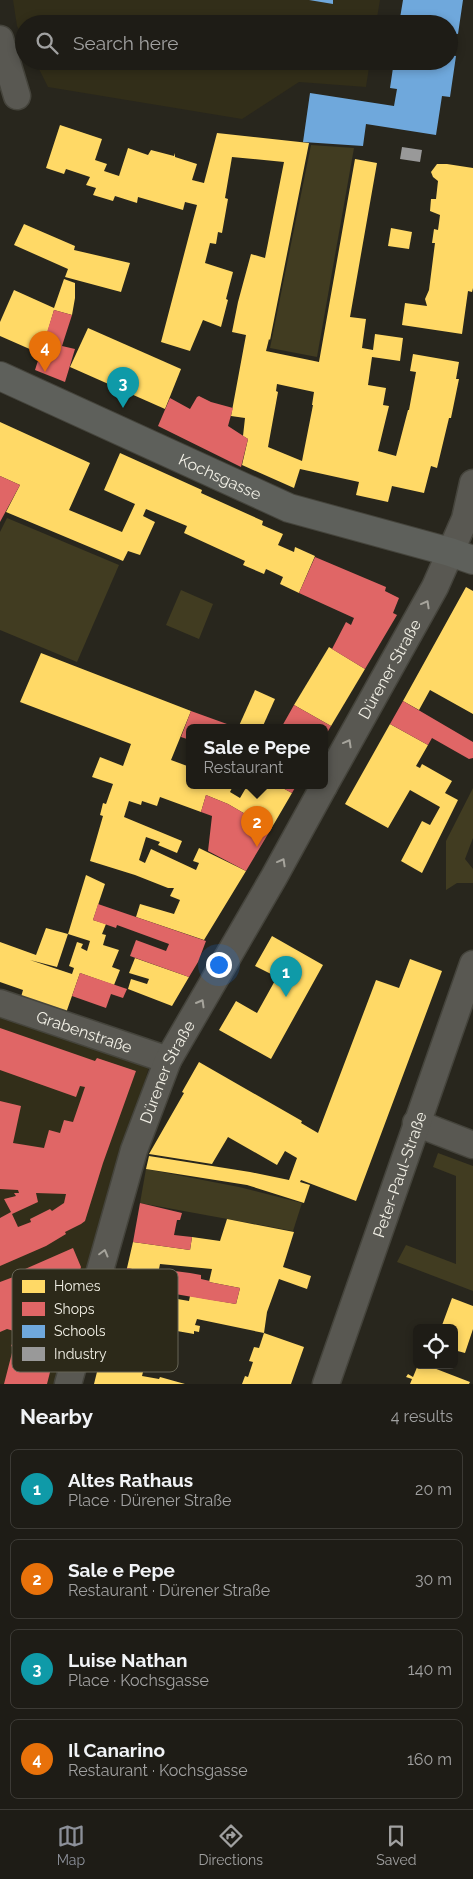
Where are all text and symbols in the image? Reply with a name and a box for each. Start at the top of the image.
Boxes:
search box [15,15,458,70]
icon: search [33,29,61,57]
text: Search here [73,32,179,54]
pin: 4 [29,331,61,372]
pin: 3 [107,367,139,408]
street label: Kochsgasse [176,450,264,504]
one-way arrow [420,600,430,609]
street label: Dürener Straße [354,616,425,722]
popup [186,724,328,789]
text: Sale e Pepe [204,736,310,758]
one-way arrow [342,739,352,748]
text: Restaurant [204,758,283,777]
pin: 2 [241,806,273,847]
one-way arrow [276,858,286,867]
your location [206,952,232,978]
pin: 1 [270,956,302,997]
one-way arrow [194,999,204,1008]
street label: Grabenstraße [34,1007,135,1057]
street label: Dürener Straße [136,1017,199,1126]
street label: Peter-Paul-Straße [369,1109,431,1240]
one-way arrow [98,1248,109,1257]
legend [12,1269,178,1372]
text: Homes [54,1278,101,1294]
text: Shops [54,1301,95,1317]
text: Schools [54,1323,106,1339]
map controls [413,1324,458,1369]
button: locate [413,1324,458,1369]
text: Industry [54,1346,107,1362]
text: Nearby [20,1404,93,1429]
text: 4 results [391,1407,453,1426]
text: Altes Rathaus [68,1469,193,1491]
text: 1 [33,1480,41,1499]
text: 20 m [415,1480,452,1499]
text: Place · Dürener Straße [68,1491,231,1510]
text: Sale e Pepe [68,1559,175,1581]
text: 2 [32,1570,42,1589]
text: 30 m [415,1570,452,1589]
text: Restaurant · Dürener Straße [68,1581,270,1600]
text: Luise Nathan [68,1649,187,1671]
text: 3 [33,1660,41,1679]
text: 140 m [408,1660,452,1679]
text: Place · Kochsgasse [68,1671,209,1690]
text: Il Canarino [68,1739,165,1761]
text: 4 [32,1750,42,1769]
text: 160 m [407,1750,452,1769]
text: Restaurant · Kochsgasse [68,1761,248,1780]
tab: Map [57,1822,85,1868]
tab: Directions [198,1822,263,1868]
tab: Saved [376,1822,416,1868]

